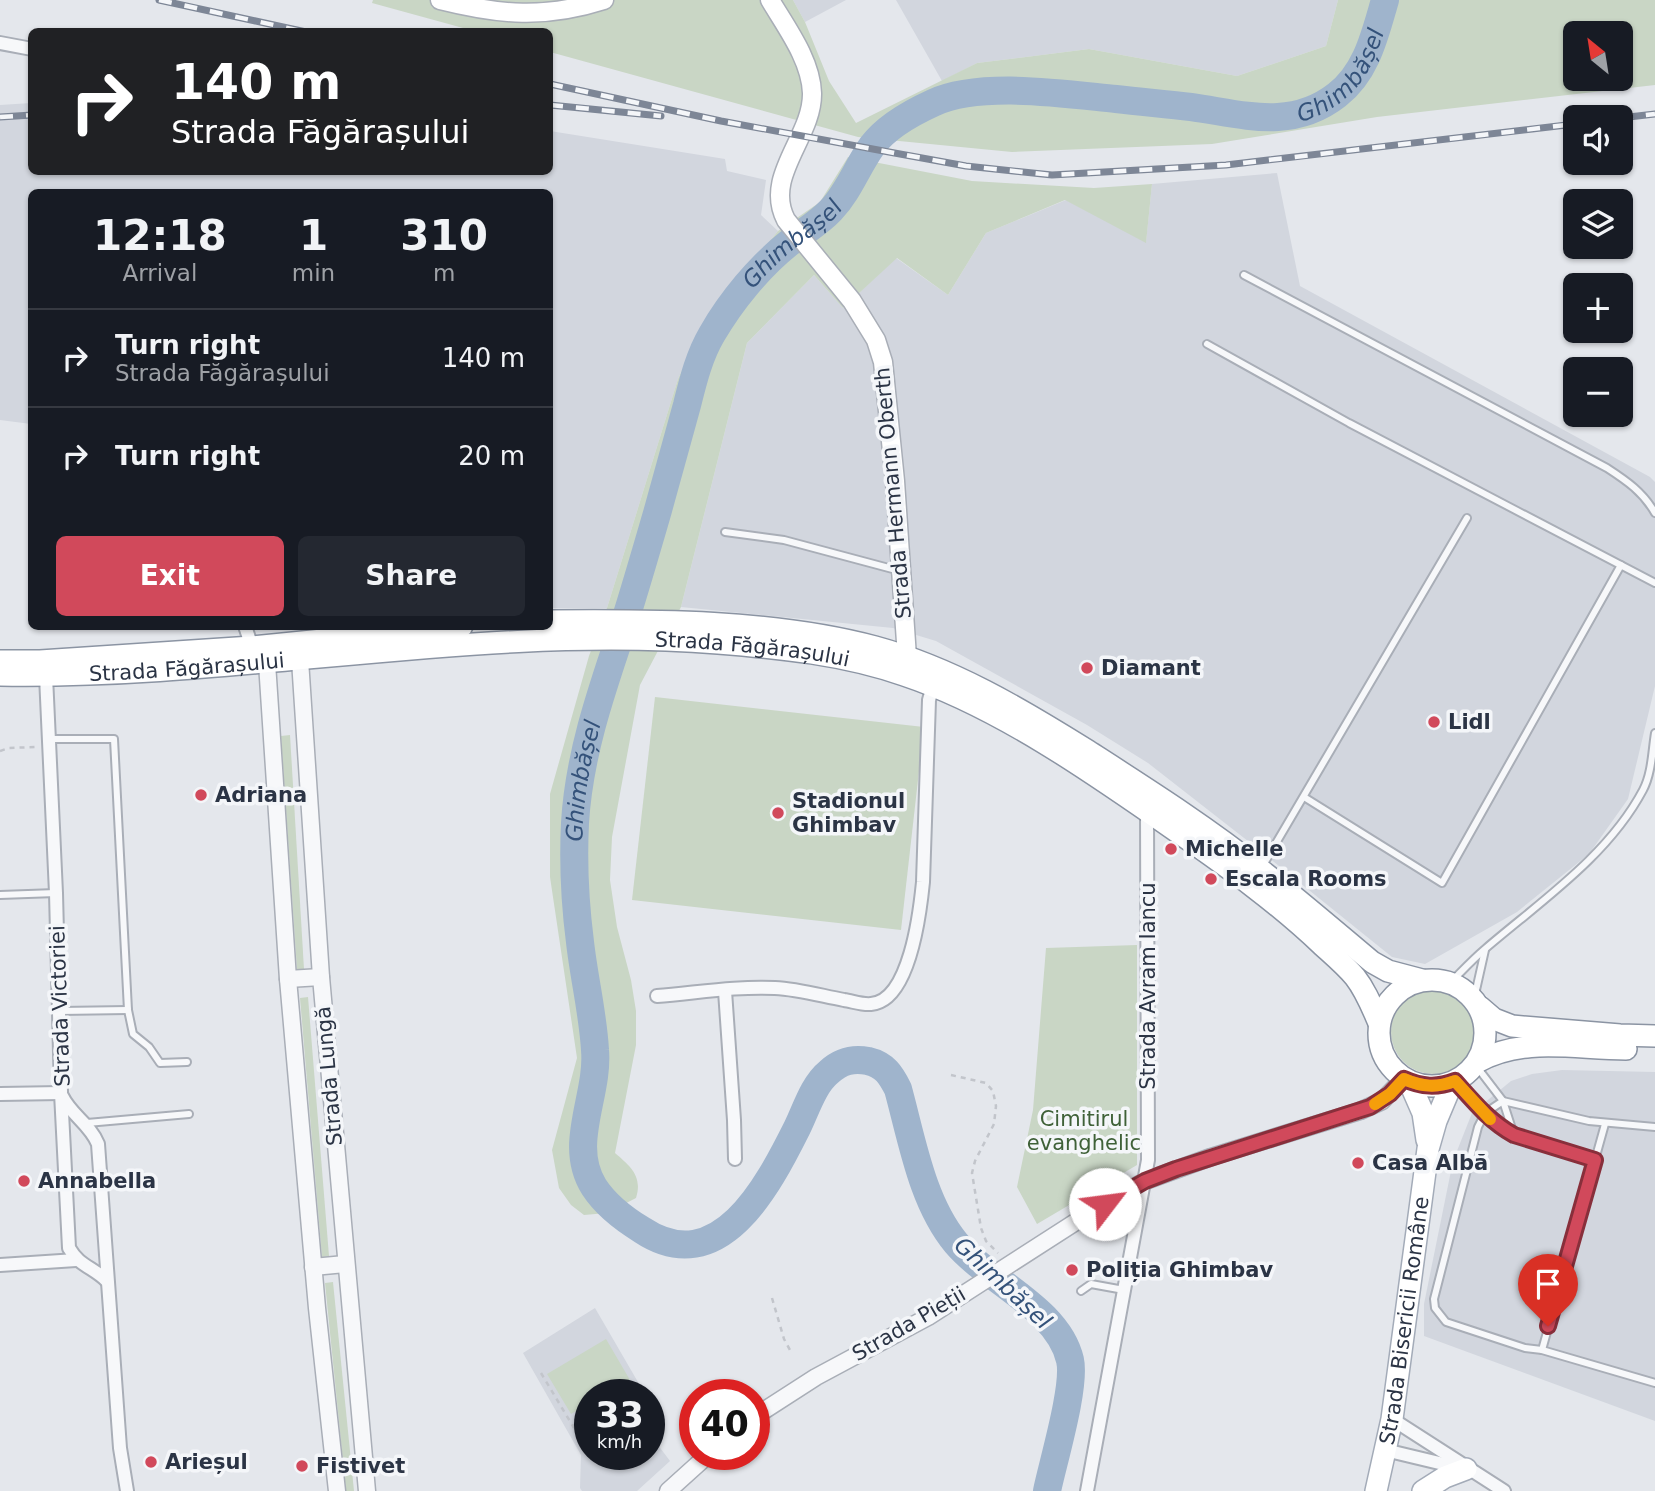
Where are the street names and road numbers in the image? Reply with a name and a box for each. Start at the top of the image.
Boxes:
street label: Strada Hermann Oberth [870,366,916,620]
street label: Strada Făgărașului [654,628,852,672]
street label: Strada Făgărașului [89,648,286,686]
street label: Strada Avram Iancu [1136,882,1160,1090]
street label: Strada Victoriei [45,925,75,1087]
street label: Strada Lungă [311,1005,347,1147]
street label: Strada Bisericii Române [1375,1195,1434,1447]
street label: Strada Pieții [848,1282,970,1366]

